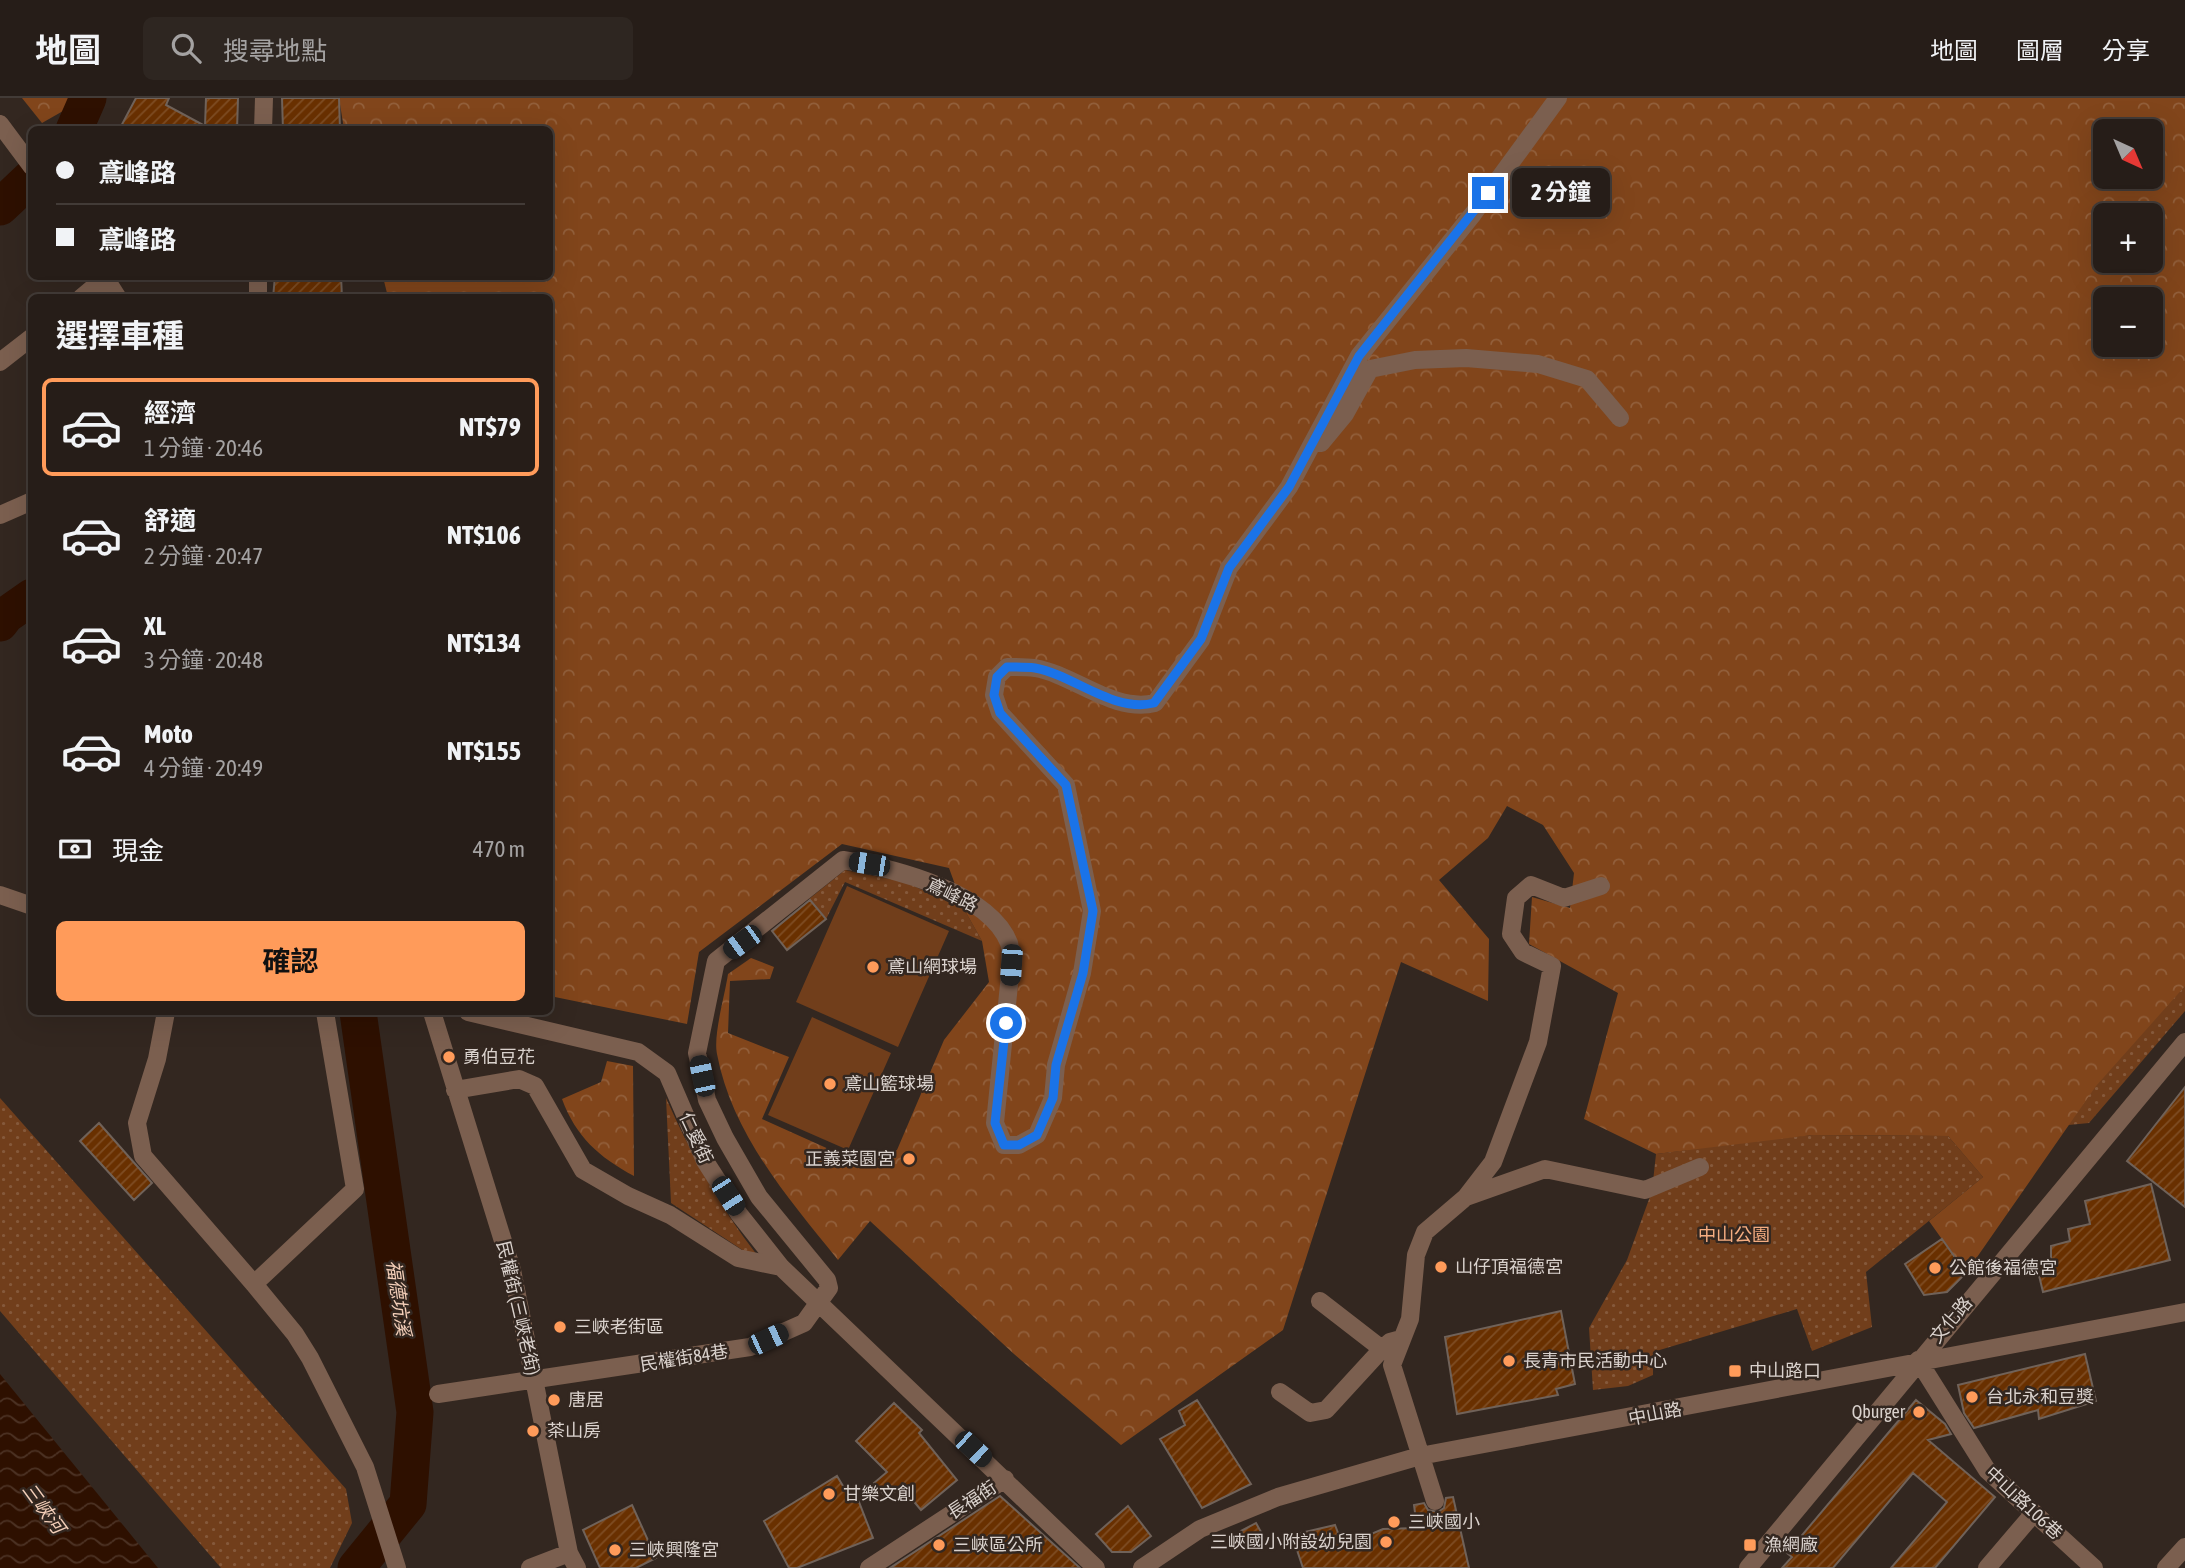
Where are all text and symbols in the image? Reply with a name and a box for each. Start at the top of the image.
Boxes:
search box [143,17,633,80]
icon: search [167,29,205,67]
text: 地圖 [35,31,101,69]
text: 搜尋地點 [223,36,327,66]
text: 地圖 [1930,37,1978,64]
text: 圖層 [2016,37,2064,64]
text: 分享 [2102,37,2150,64]
north arrow [2093,119,2163,189]
map controls [2093,119,2163,357]
text: 鳶峰路 [98,158,176,188]
callout: 2 分鐘 [1512,168,1610,217]
route end [1472,177,1504,209]
text: 2 分鐘 [1531,179,1591,205]
button: + [2093,203,2163,273]
text: 鳶峰路 [98,225,176,255]
button: − [2093,287,2163,357]
text: 選擇車種 [56,317,184,354]
icon: car [60,396,123,459]
text: 經濟 [144,398,196,428]
text: NT$79 [459,412,521,442]
text: 1 分鐘 · 20:46 [144,435,263,461]
icon: car [60,504,123,567]
text: 舒適 [144,506,196,536]
text: NT$106 [447,520,521,550]
text: 2 分鐘 · 20:47 [144,543,263,569]
text: XL [144,611,166,641]
icon: car [60,612,123,675]
text: NT$134 [447,628,521,658]
text: 3 分鐘 · 20:48 [144,647,263,673]
text: Moto [144,719,193,749]
icon: car [60,720,123,783]
text: NT$155 [447,736,521,766]
text: 4 分鐘 · 20:49 [144,755,263,781]
icon: cash [56,830,94,868]
text: 現金 [112,836,164,866]
text: 470 m [473,836,525,862]
car [847,850,892,878]
street label: 鳶峰路 [923,873,981,916]
button: 確認 [56,921,525,1001]
car [719,921,766,963]
car [1000,943,1023,987]
place label: 鳶山網球場 [887,956,977,977]
marker: 鳶山網球場 [865,959,881,975]
route start [990,1007,1022,1039]
place label: 勇伯豆花 [463,1046,535,1067]
marker: 勇伯豆花 [441,1049,457,1065]
car [688,1053,717,1099]
place label: 鳶山籃球場 [844,1073,934,1094]
marker: 鳶山籃球場 [822,1076,838,1092]
street label: 仁愛街 [676,1109,717,1167]
place label: 正義菜園宮 [805,1148,895,1169]
marker: 正義菜園宮 [901,1151,917,1167]
car [708,1173,749,1219]
park label: 中山公園 [1698,1224,1770,1245]
street label: 民權街 (三峽老街) [493,1239,544,1377]
place label: 山仔頂福德宮 [1455,1256,1563,1277]
place label: 公館後福德宮 [1949,1257,2057,1278]
water label: 福德坑溪 [383,1259,416,1340]
marker: 山仔頂福德宮 [1433,1259,1449,1275]
marker: 公館後福德宮 [1927,1260,1943,1276]
street label: 文化路 [1925,1292,1976,1347]
place label: 三峽老街區 [574,1316,664,1337]
marker: 三峽老街區 [552,1319,568,1335]
car [745,1321,792,1357]
street label: 民權街84巷 [638,1340,729,1375]
place label: 長青市民活動中心 [1523,1350,1667,1371]
marker: 長青市民活動中心 [1501,1353,1517,1369]
place label: 中山路口 [1749,1360,1821,1381]
marker: 中山路口 [1727,1363,1743,1379]
place label: 台北永和豆獎 [1986,1386,2094,1407]
place label: 唐居 [568,1389,604,1410]
marker: 台北永和豆獎 [1964,1389,1980,1405]
marker: 唐居 [546,1392,562,1408]
street label: 中山路 [1626,1398,1683,1429]
place label: Qburger [1852,1401,1906,1422]
marker: Qburger [1911,1404,1927,1420]
place label: 茶山房 [547,1420,601,1441]
marker: 茶山房 [525,1423,541,1439]
car [951,1427,996,1471]
street label: 中山路106巷 [1982,1462,2067,1544]
street label: 長福街 [943,1476,1000,1523]
water label: 三峽河 [18,1478,72,1541]
place label: 甘樂文創 [843,1483,915,1504]
marker: 甘樂文創 [821,1486,837,1502]
place label: 三峽國小 [1408,1511,1480,1532]
marker: 三峽國小 [1386,1514,1402,1530]
place label: 三峽國小附設幼兒園 [1210,1531,1372,1552]
place label: 三峽區公所 [953,1534,1043,1555]
marker: 三峽國小附設幼兒園 [1378,1534,1394,1550]
place label: 漁網廠 [1764,1534,1818,1555]
marker: 三峽區公所 [931,1537,947,1553]
marker: 漁網廠 [1742,1537,1758,1553]
place label: 三峽興隆宮 [629,1539,719,1560]
marker: 三峽興隆宮 [607,1542,623,1558]

